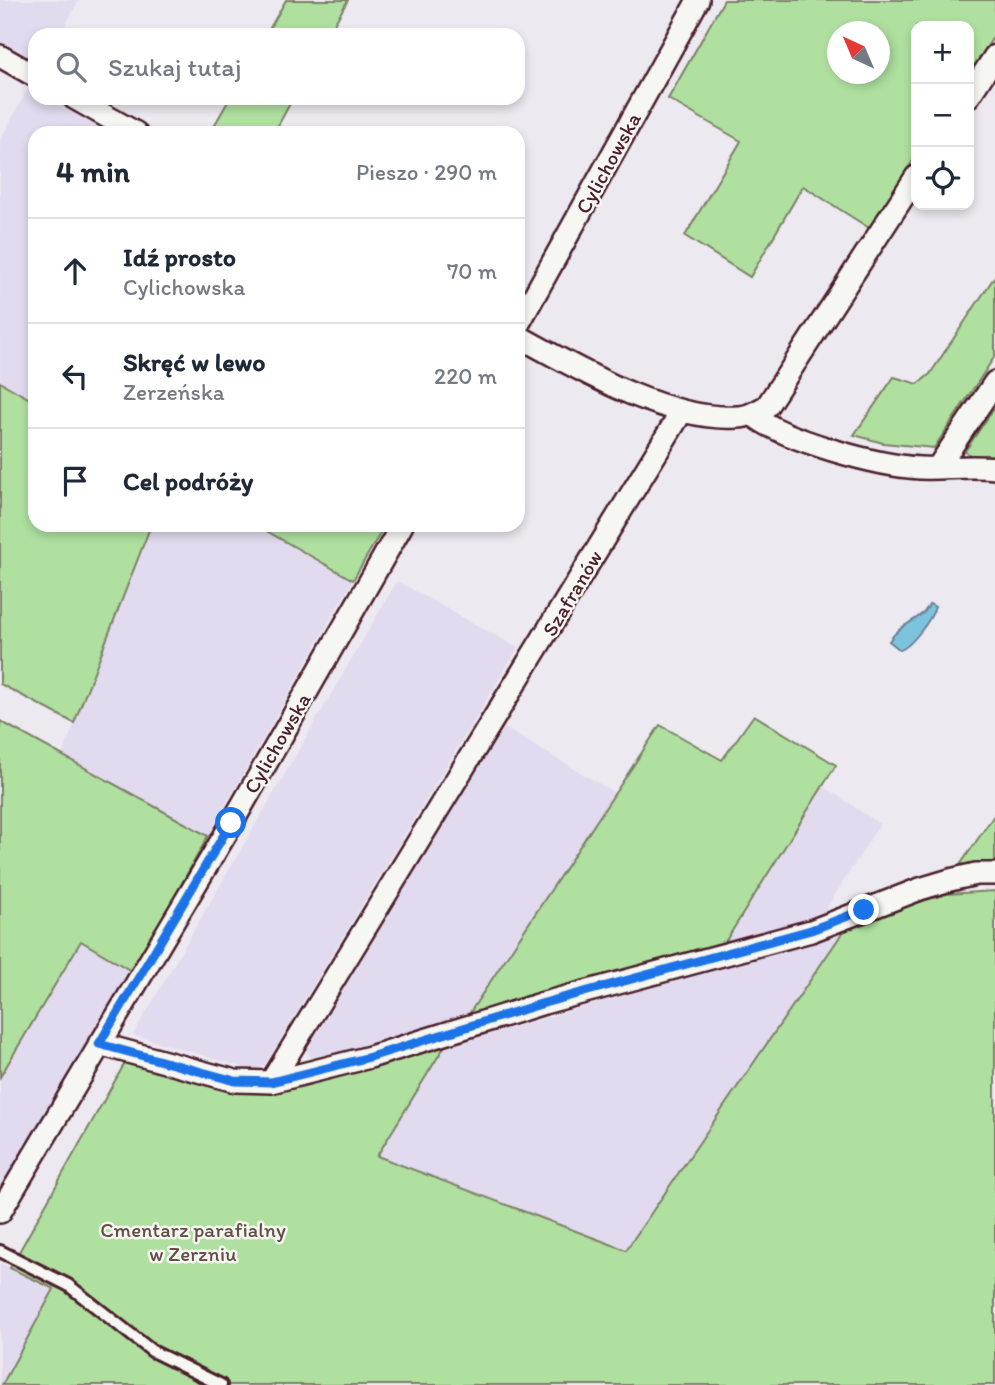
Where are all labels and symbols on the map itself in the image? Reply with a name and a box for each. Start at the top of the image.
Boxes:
north arrow [827,21,890,84]
street label: Cylichowska [570,108,646,218]
street label: Szafranów [537,545,607,641]
street label: Cylichowska [238,688,316,798]
route start [215,807,246,838]
route end [848,894,879,925]
park label: Cmentarz parafialny w Zerzniu [100,1217,286,1266]

